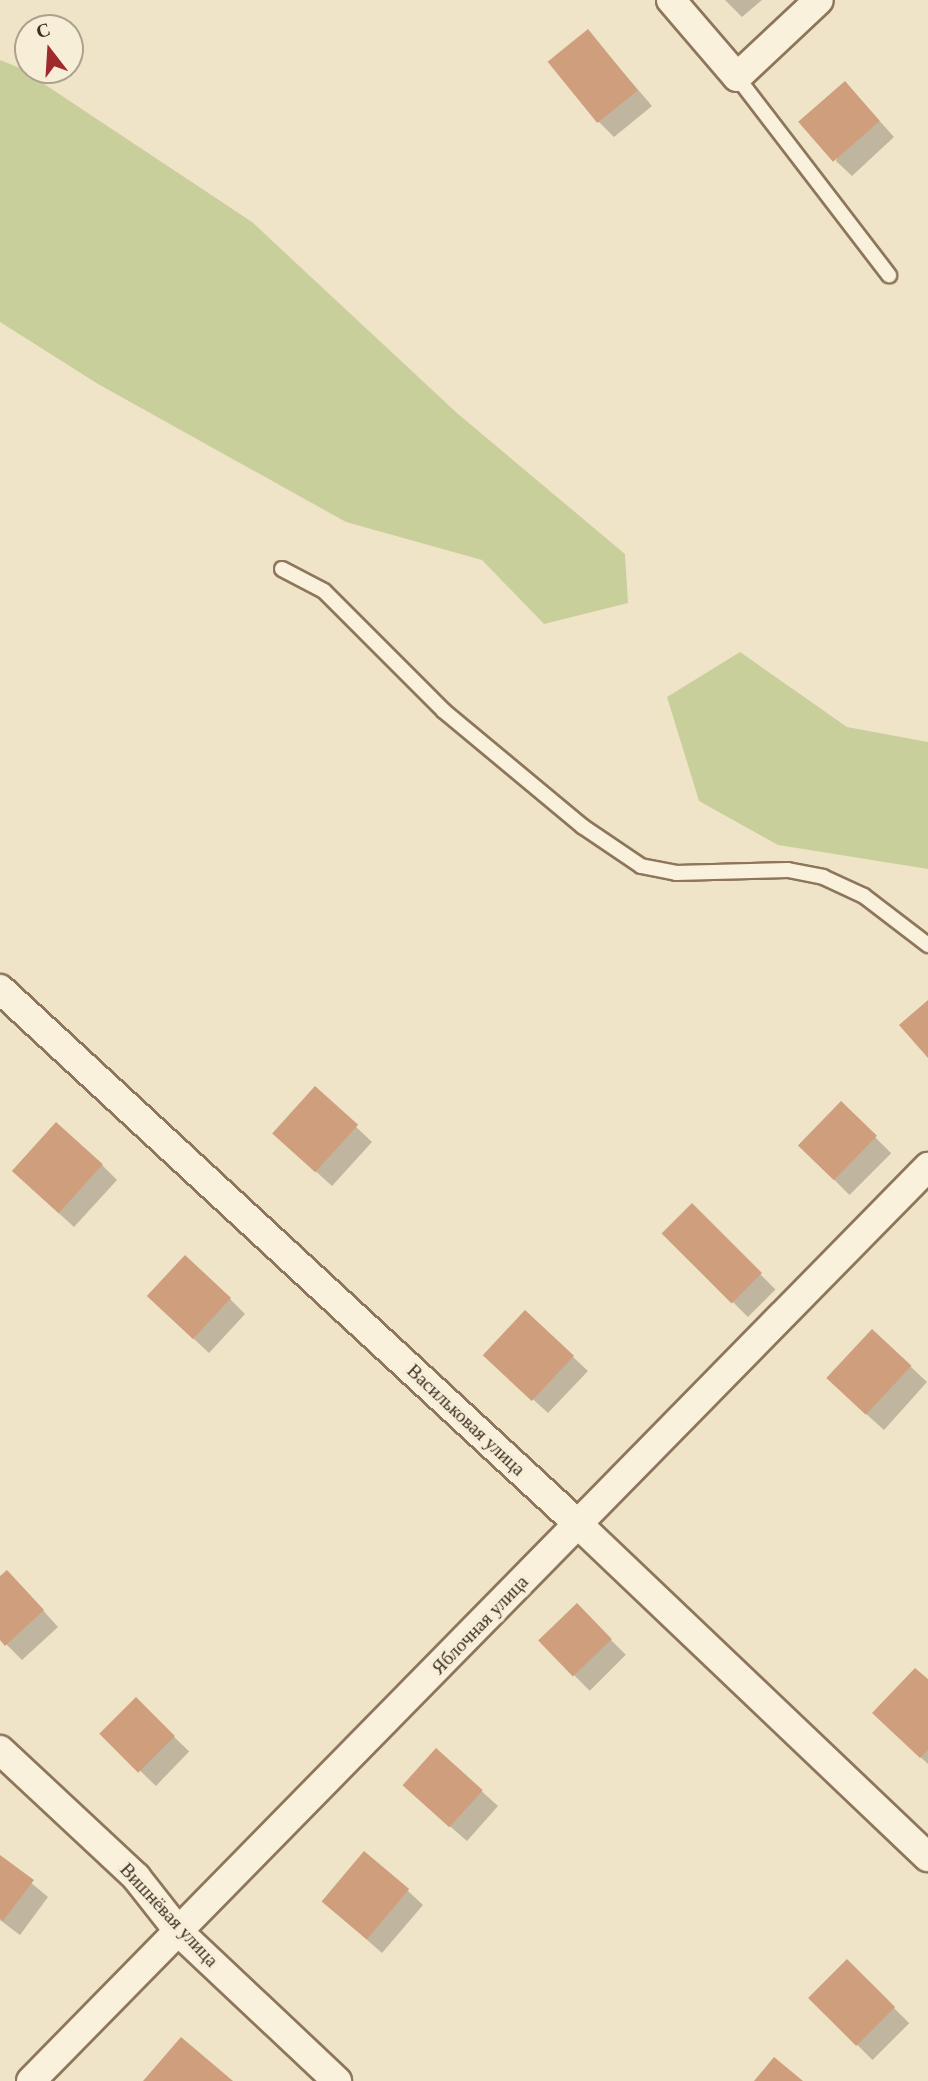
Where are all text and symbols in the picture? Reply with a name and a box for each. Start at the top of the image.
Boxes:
north arrow [14,14,84,84]
text: С [34,18,53,42]
street label: Васильковая улица [402,1359,530,1481]
street label: Яблочная улица [427,1571,533,1679]
street label: Вишнёвая улица [115,1858,223,1972]

